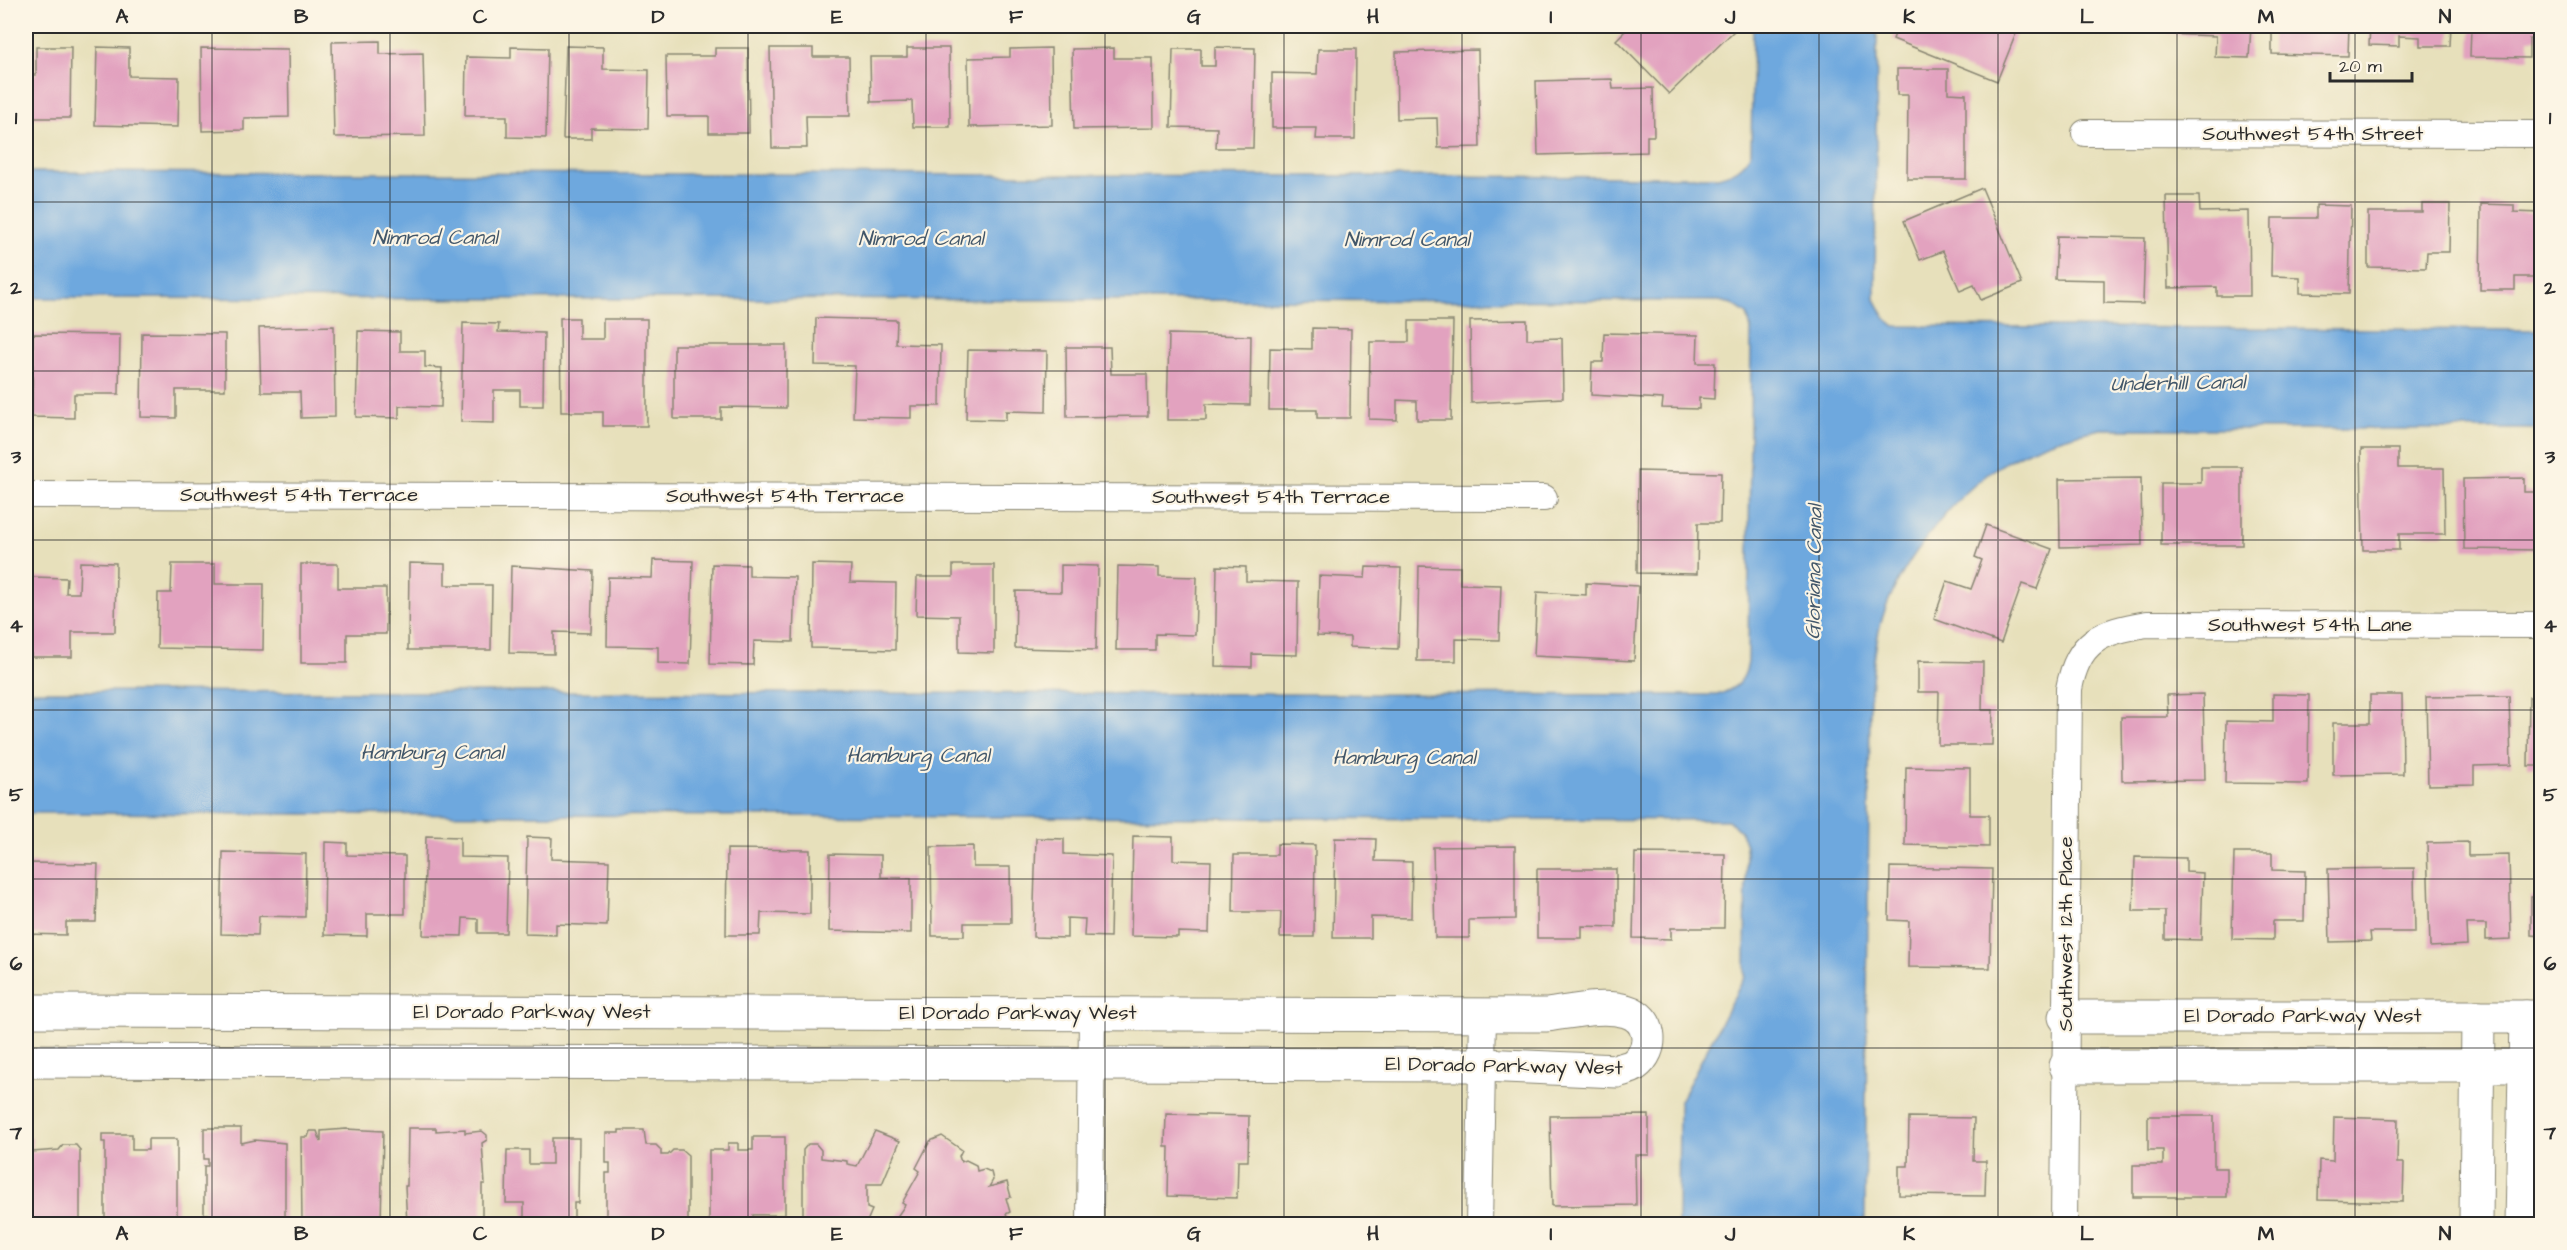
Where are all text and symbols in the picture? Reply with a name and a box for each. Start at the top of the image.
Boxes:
text: A [116,3,129,31]
text: B [294,3,309,31]
text: C [473,3,488,31]
text: D [652,3,665,31]
text: E [831,3,843,31]
text: F [1009,3,1024,31]
text: G [1187,3,1201,31]
text: H [1367,3,1379,31]
text: I [1549,3,1553,31]
text: J [1724,3,1736,31]
text: K [1903,3,1916,31]
text: L [2080,3,2094,31]
text: M [2258,3,2275,31]
text: N [2439,3,2452,31]
scale bar [2330,45,2412,83]
text: 20 m [2339,54,2382,79]
text: 1 [15,104,18,132]
text: 1 [2549,104,2552,132]
street label: Southwest 54th Street [2203,120,2423,148]
water label: Nimrod Canal [372,223,500,252]
water label: Nimrod Canal [858,224,986,253]
water label: Nimrod Canal [1344,225,1472,254]
text: 2 [9,274,22,302]
text: 2 [2543,274,2556,302]
water label: Underhill Canal [2110,367,2248,399]
text: 3 [10,443,22,471]
text: 3 [2544,443,2556,471]
street label: Southwest 54th Terrace [180,481,418,509]
street label: Southwest 54th Terrace [666,482,904,510]
street label: Southwest 54th Terrace [1152,483,1390,511]
water label: Gloriana Canal [1798,502,1830,640]
street label: Southwest 54th Lane [2208,611,2412,639]
text: 4 [9,612,23,640]
text: 4 [2543,612,2557,640]
water label: Hamburg Canal [360,738,506,768]
water label: Hamburg Canal [846,741,992,771]
water label: Hamburg Canal [1332,743,1478,773]
text: 5 [9,781,24,809]
text: 5 [2543,781,2558,809]
street label: Southwest 12th Place [2052,836,2080,1031]
text: 6 [10,950,23,978]
text: 6 [2544,950,2557,978]
street label: El Dorado Parkway West [413,998,651,1027]
street label: El Dorado Parkway West [899,999,1137,1028]
street label: El Dorado Parkway West [2184,1002,2422,1031]
street label: El Dorado Parkway West [1385,1050,1623,1083]
text: 7 [9,1119,23,1147]
text: 7 [2543,1119,2557,1147]
text: A [116,1220,129,1248]
text: B [294,1220,309,1248]
text: C [473,1220,488,1248]
text: D [652,1220,665,1248]
text: E [831,1220,843,1248]
text: F [1009,1220,1024,1248]
text: G [1187,1220,1201,1248]
text: H [1367,1220,1379,1248]
text: I [1549,1220,1553,1248]
text: J [1724,1220,1736,1248]
text: K [1903,1220,1916,1248]
text: L [2080,1220,2094,1248]
text: M [2258,1220,2275,1248]
text: N [2439,1220,2452,1248]

